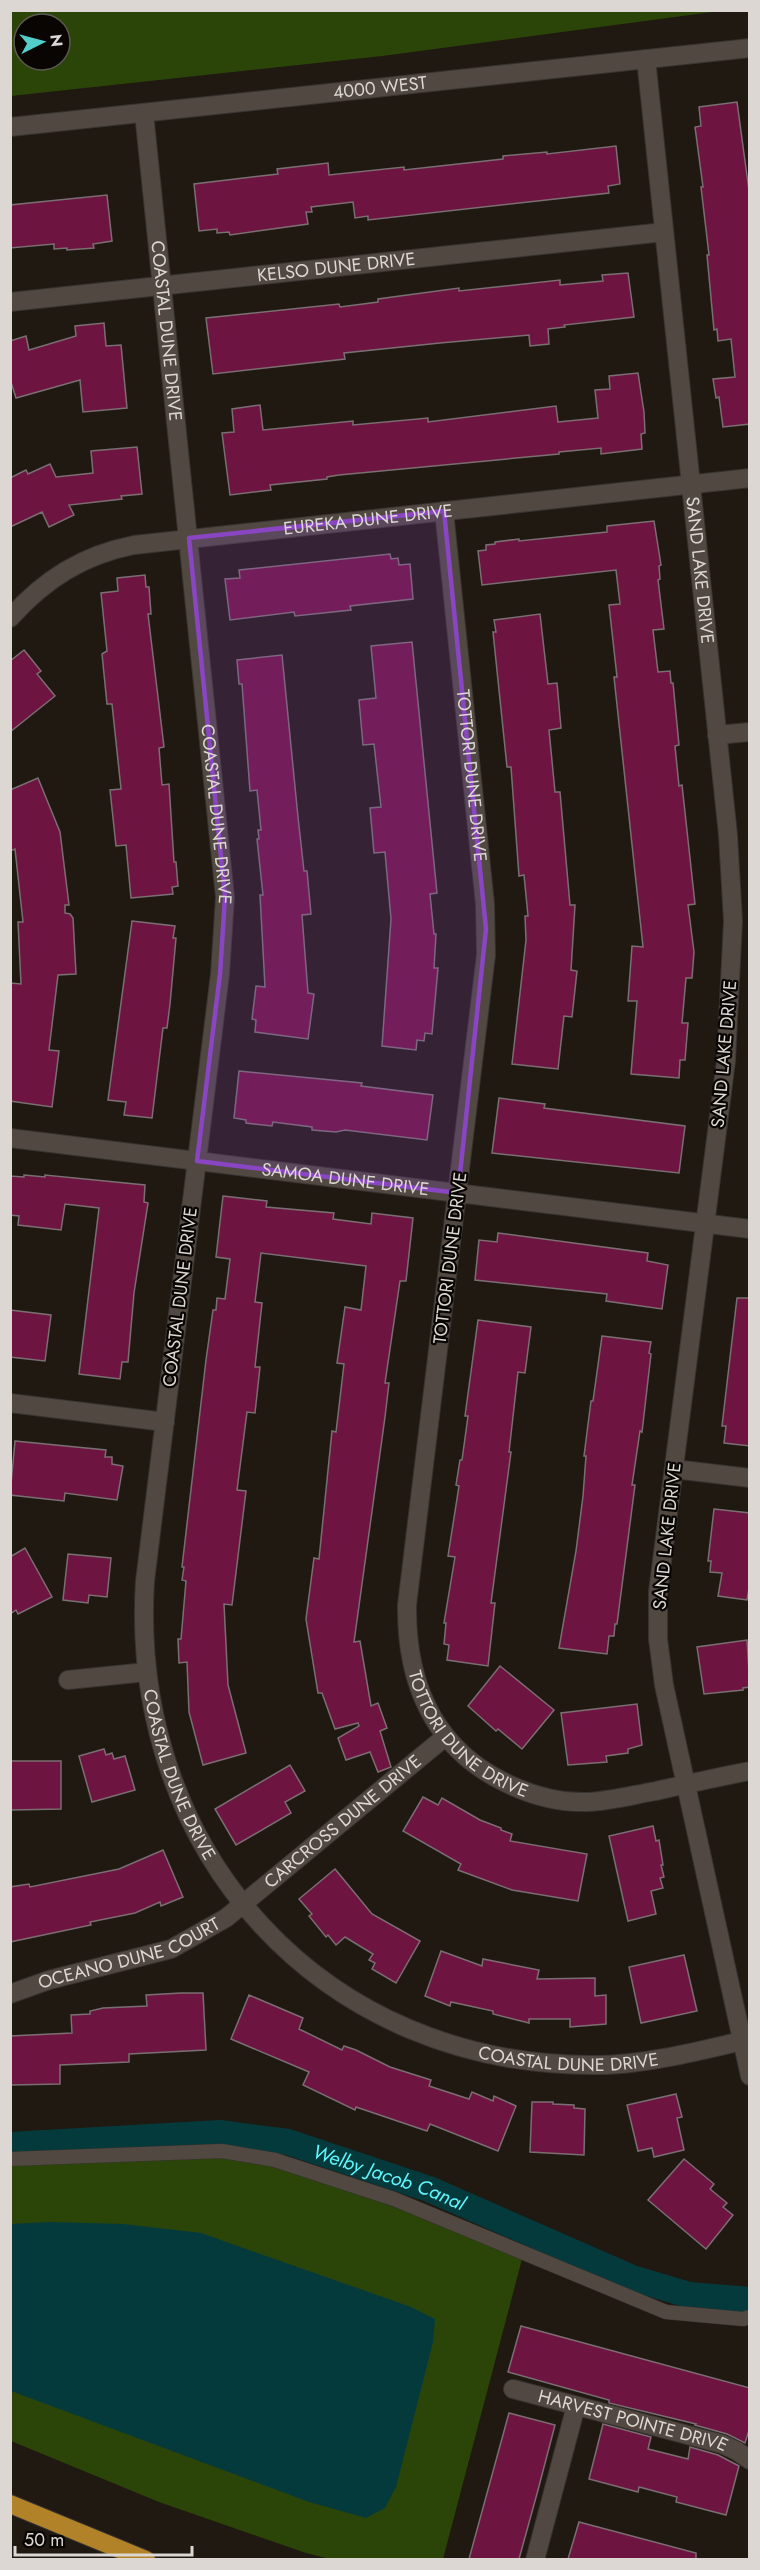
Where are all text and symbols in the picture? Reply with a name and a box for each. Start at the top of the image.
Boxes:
north arrow [12,12,72,72]
text: N [44,33,69,48]
street label: 4000 WEST [332,70,429,105]
street label: COASTAL DUNE DRIVE [144,239,189,422]
street label: KELSO DUNE DRIVE [256,246,417,288]
street label: SAND LAKE DRIVE [679,495,721,645]
street label: EUREKA DUNE DRIVE [282,497,454,542]
street label: TOTTORI DUNE DRIVE [450,688,494,863]
street label: COASTAL DUNE DRIVE [194,723,238,905]
street label: SAND LAKE DRIVE [705,979,743,1129]
street label: SAMOA DUNE DRIVE [260,1156,431,1202]
street label: TOTTORI DUNE DRIVE [427,1171,473,1345]
street label: COASTAL DUNE DRIVE [156,1206,204,1388]
street label: SAND LAKE DRIVE [646,1461,688,1611]
street label: TOTTORI DUNE DRIVE [402,1668,532,1804]
street label: COASTAL DUNE DRIVE [137,1687,222,1865]
street label: CARCROSS DUNE DRIVE [259,1749,427,1894]
street label: OCEANO DUNE COURT [34,1911,225,1996]
street label: COASTAL DUNE DRIVE [476,2039,660,2078]
water label: Welby Jacob Canal [309,2137,471,2219]
street label: HARVEST POINTE DRIVE [535,2383,732,2458]
scale bar [15,2519,192,2557]
text: 50 m [24,2527,64,2553]

